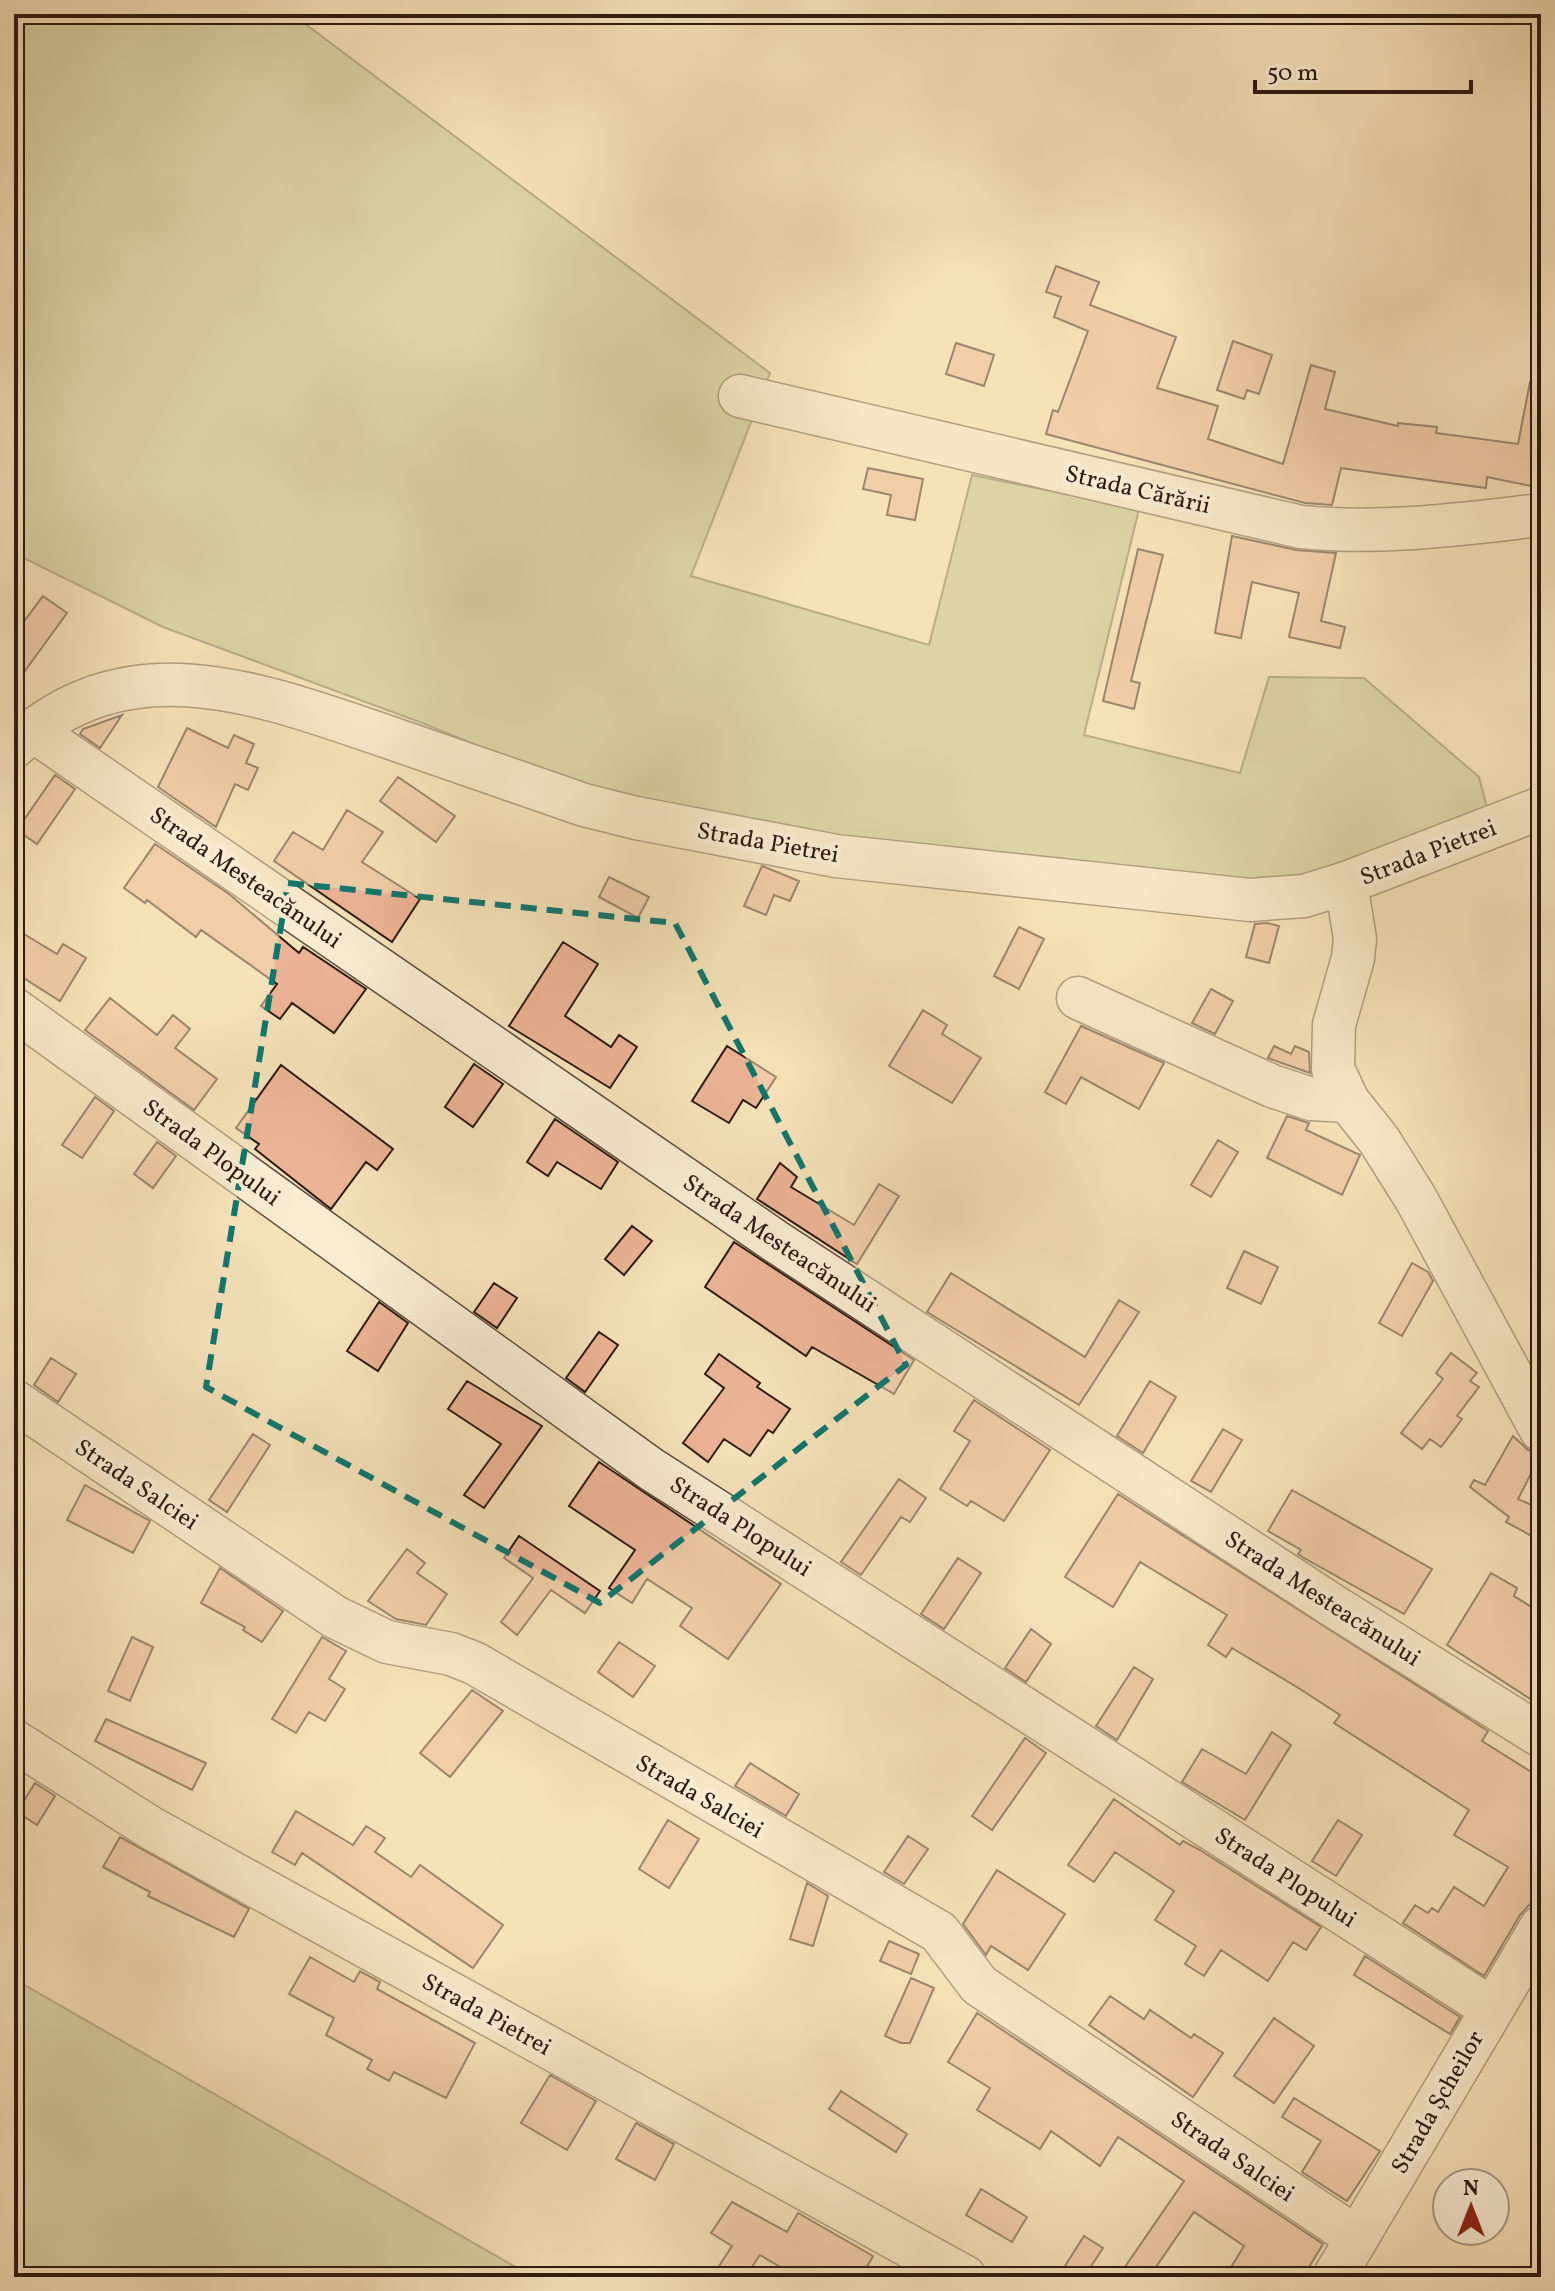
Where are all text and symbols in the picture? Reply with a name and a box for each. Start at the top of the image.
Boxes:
scale bar [1255,44,1471,94]
text: 50 m [1267,57,1319,91]
street label: Strada Cărării [1062,458,1214,524]
street label: Strada Mesteacănului [142,799,348,958]
street label: Strada Pietrei [1356,812,1502,895]
street label: Strada Pietrei [694,815,841,873]
street label: Strada Plopului [135,1092,287,1215]
street label: Strada Mesteacănului [675,1167,883,1322]
street label: Strada Salciei [67,1432,205,1540]
street label: Strada Plopului [662,1469,818,1586]
street label: Strada Mesteacănului [1217,1523,1427,1676]
street label: Strada Salciei [629,1747,769,1848]
street label: Strada Plopului [1207,1820,1363,1937]
street label: Strada Pietrei [415,1966,557,2065]
street label: Strada Șcheilor [1384,2025,1494,2181]
street label: Strada Salciei [1163,2104,1301,2212]
north arrow [1431,2167,1511,2247]
text: N [1463,2174,1479,2205]

